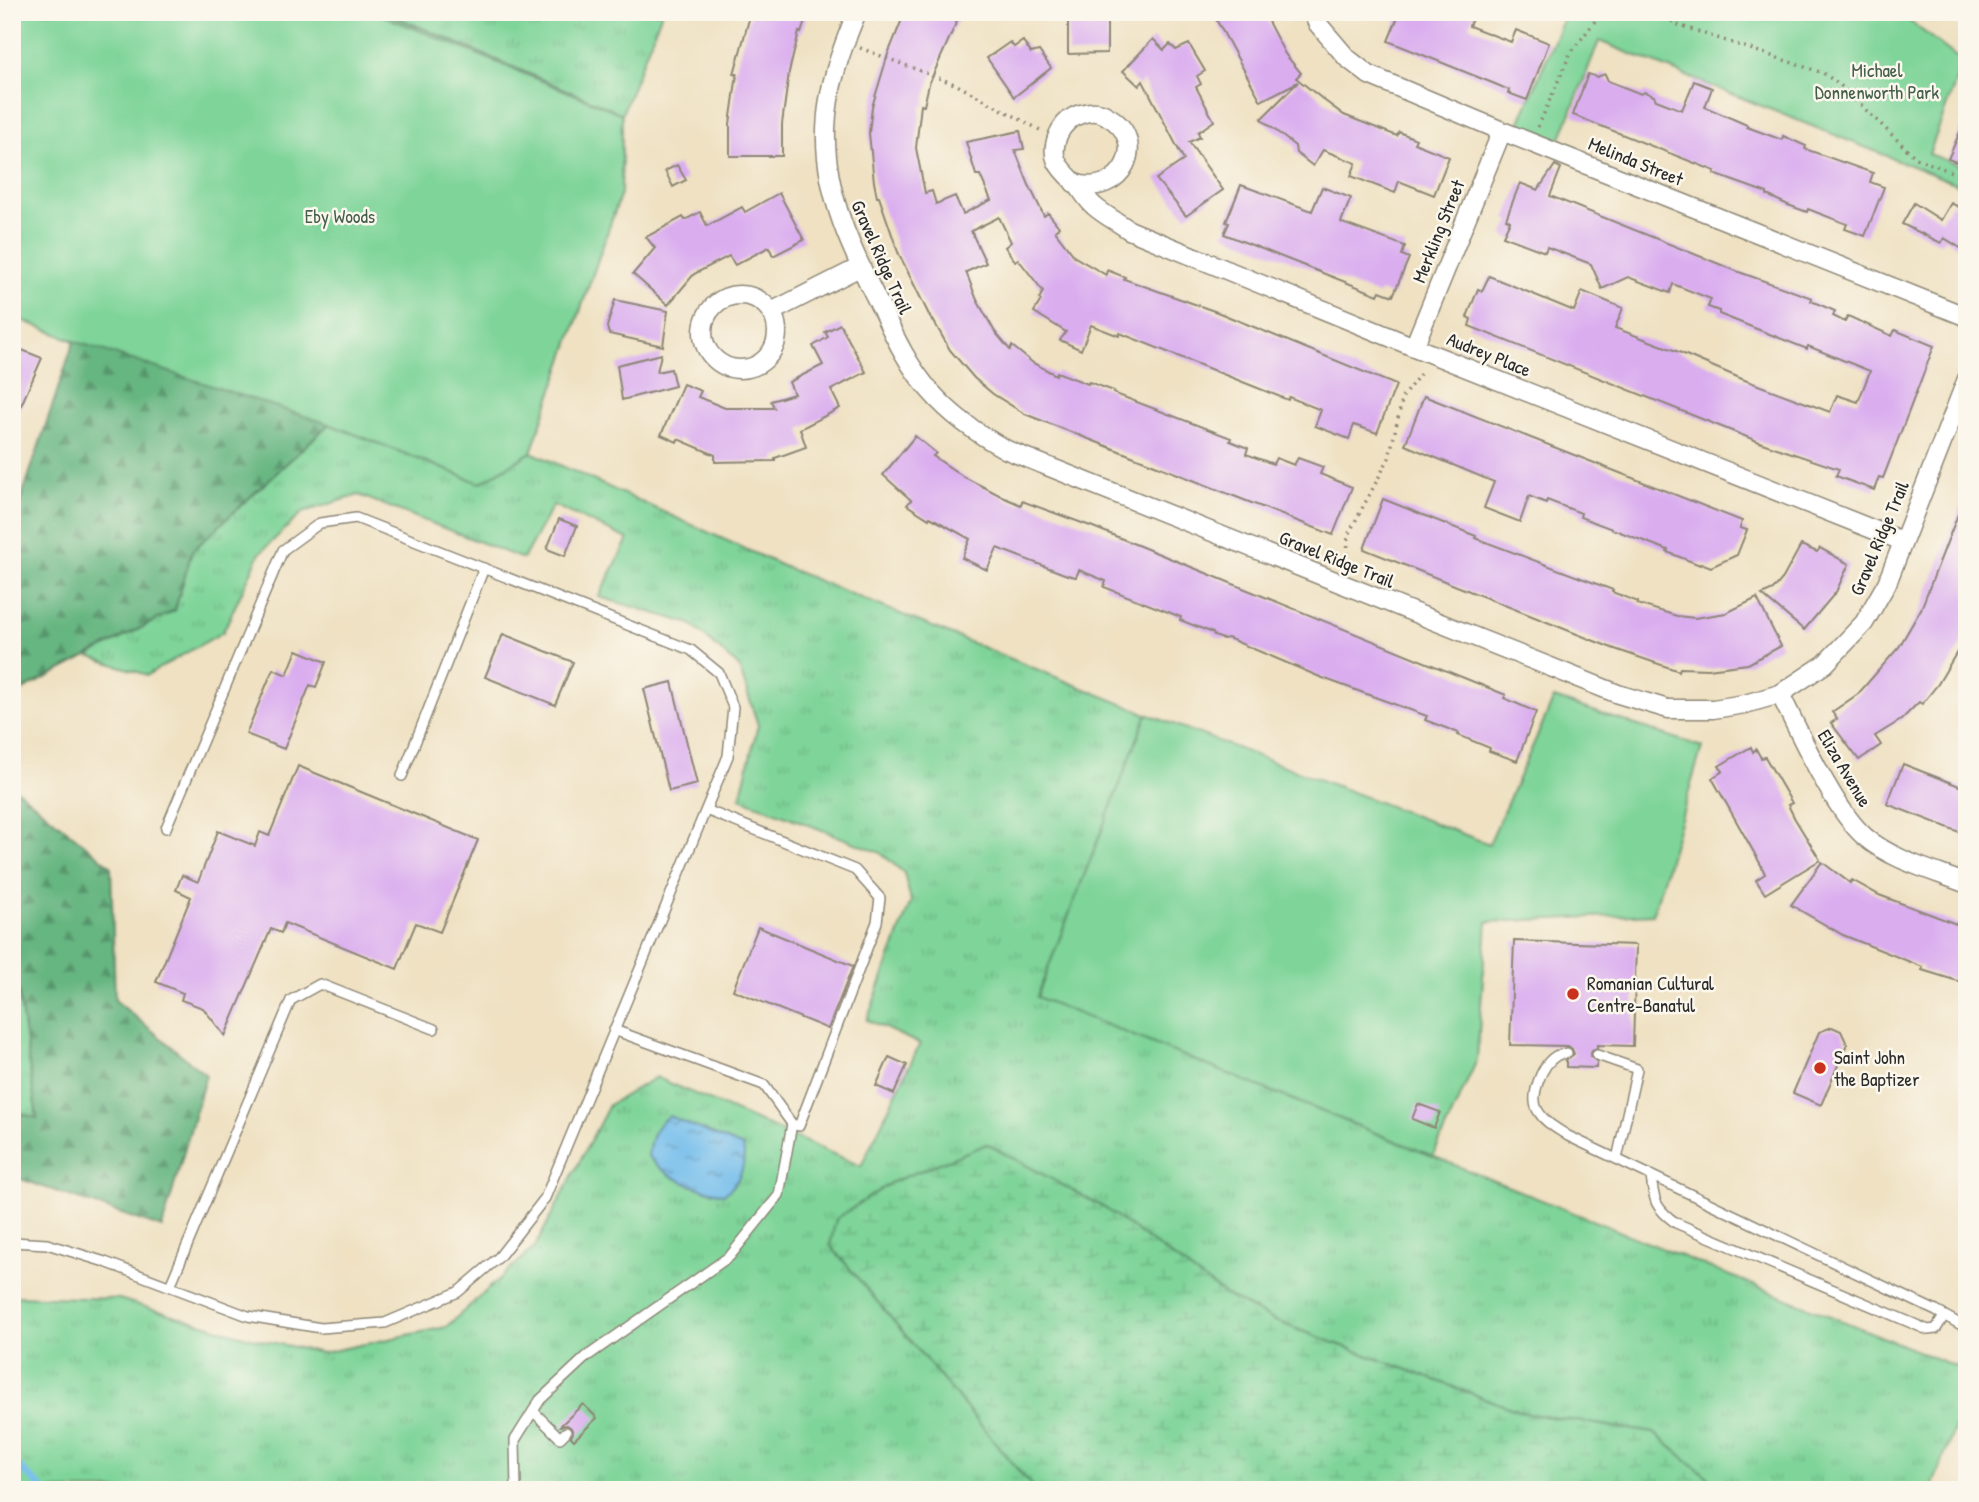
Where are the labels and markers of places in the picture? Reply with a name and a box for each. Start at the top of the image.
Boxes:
place label: Romanian Cultural Centre-Banatul [1587,970,1715,1018]
marker: Romanian Cultural Centre-Banatul [1565,986,1581,1002]
place label: Saint John the Baptizer [1834,1044,1920,1092]
marker: Saint John the Baptizer [1812,1060,1828,1076]

